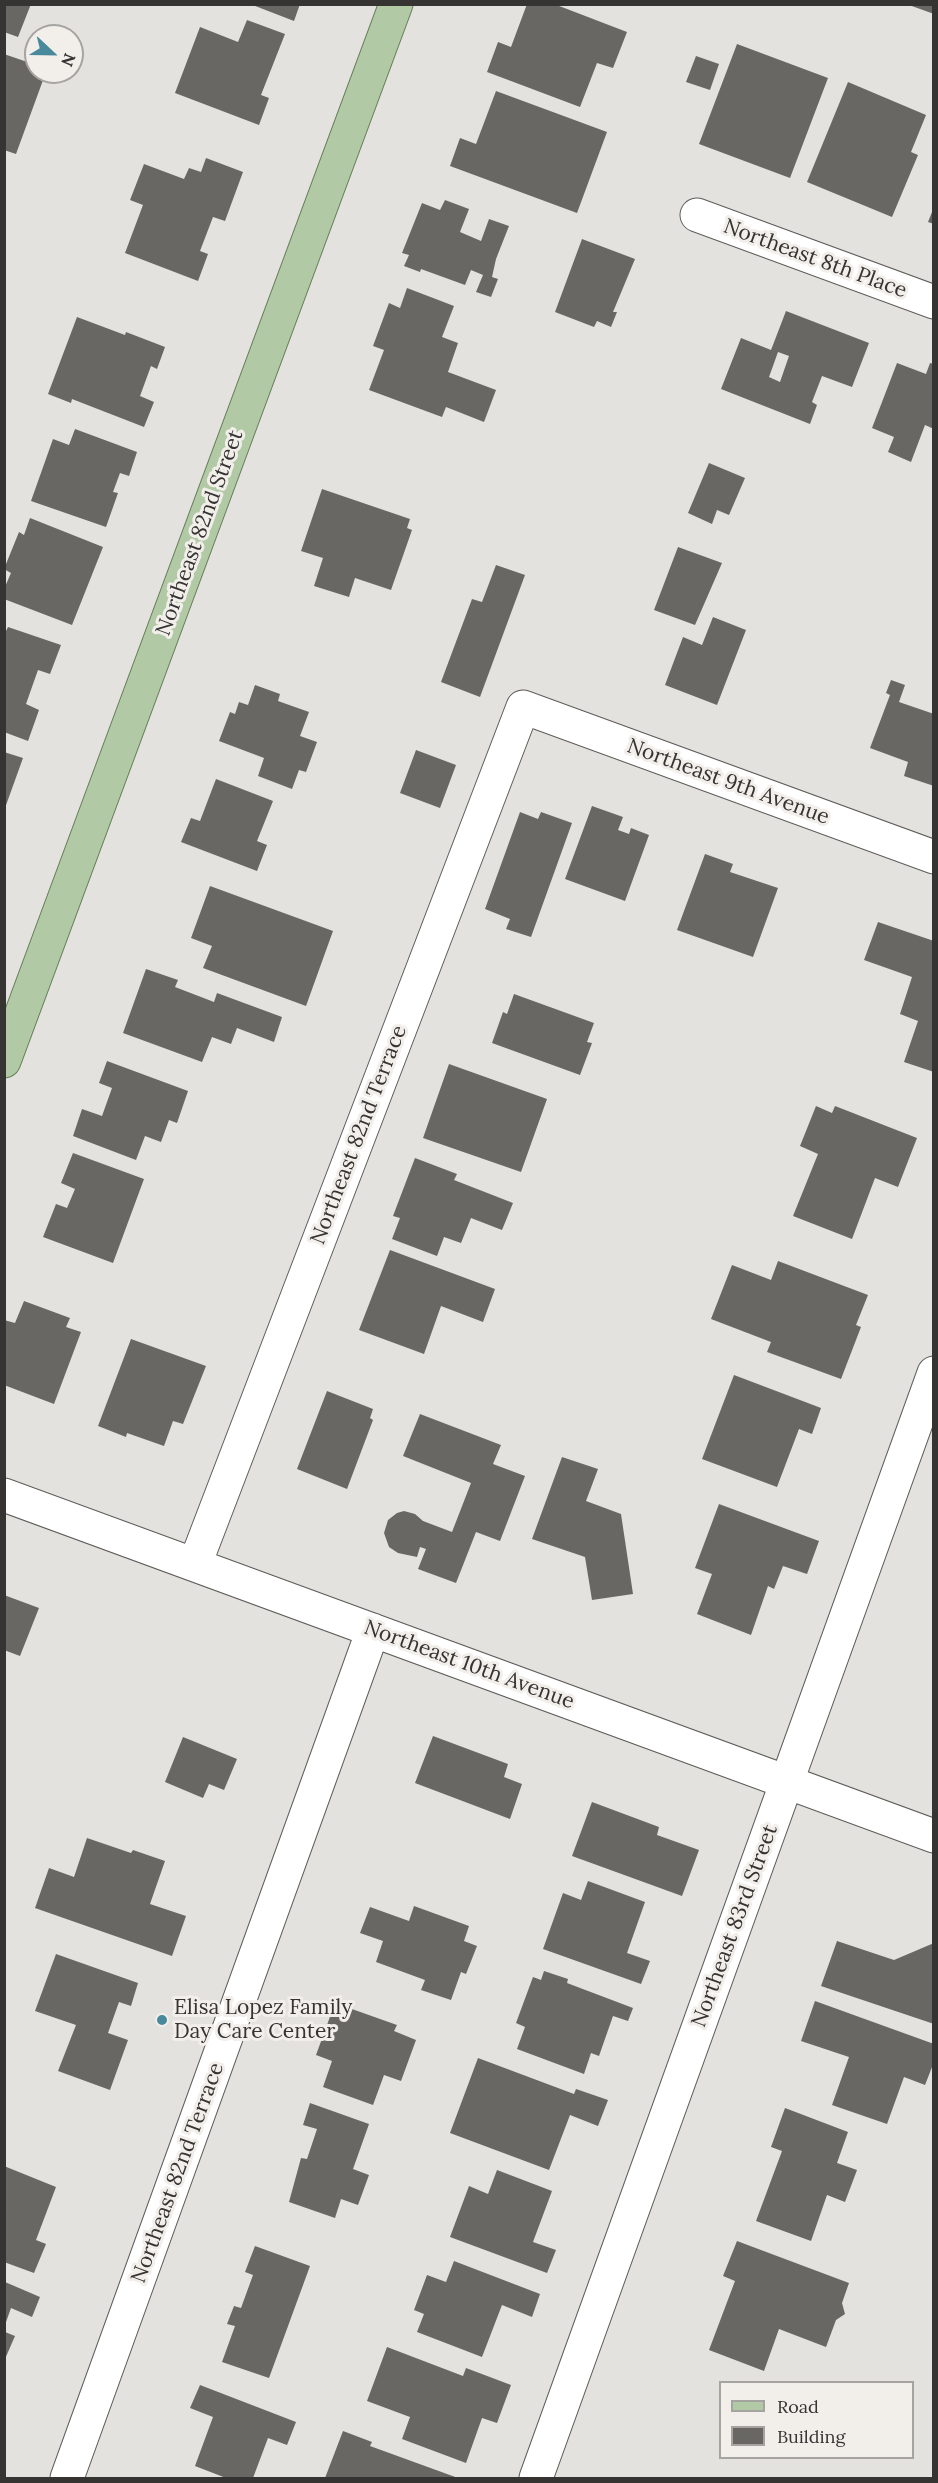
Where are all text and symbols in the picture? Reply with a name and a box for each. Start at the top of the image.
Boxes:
north arrow [24,24,84,84]
text: N [57,51,80,69]
street label: Northeast 8th Place [720,214,910,304]
street label: Northeast 82nd Street [151,427,249,639]
street label: Northeast 9th Avenue [624,734,832,830]
street label: Northeast 82nd Terrace [306,1022,412,1248]
street label: Northeast 10th Avenue [360,1615,578,1715]
street label: Northeast 83rd Street [687,1821,783,2031]
place label: Elisa Lopez Family Day Care Center [174,1995,352,2045]
marker: Elisa Lopez Family Day Care Center [155,2013,169,2027]
street label: Northeast 82nd Terrace [126,2059,230,2287]
legend [719,2381,914,2459]
text: Road [777,2395,819,2418]
text: Building [777,2425,845,2448]

